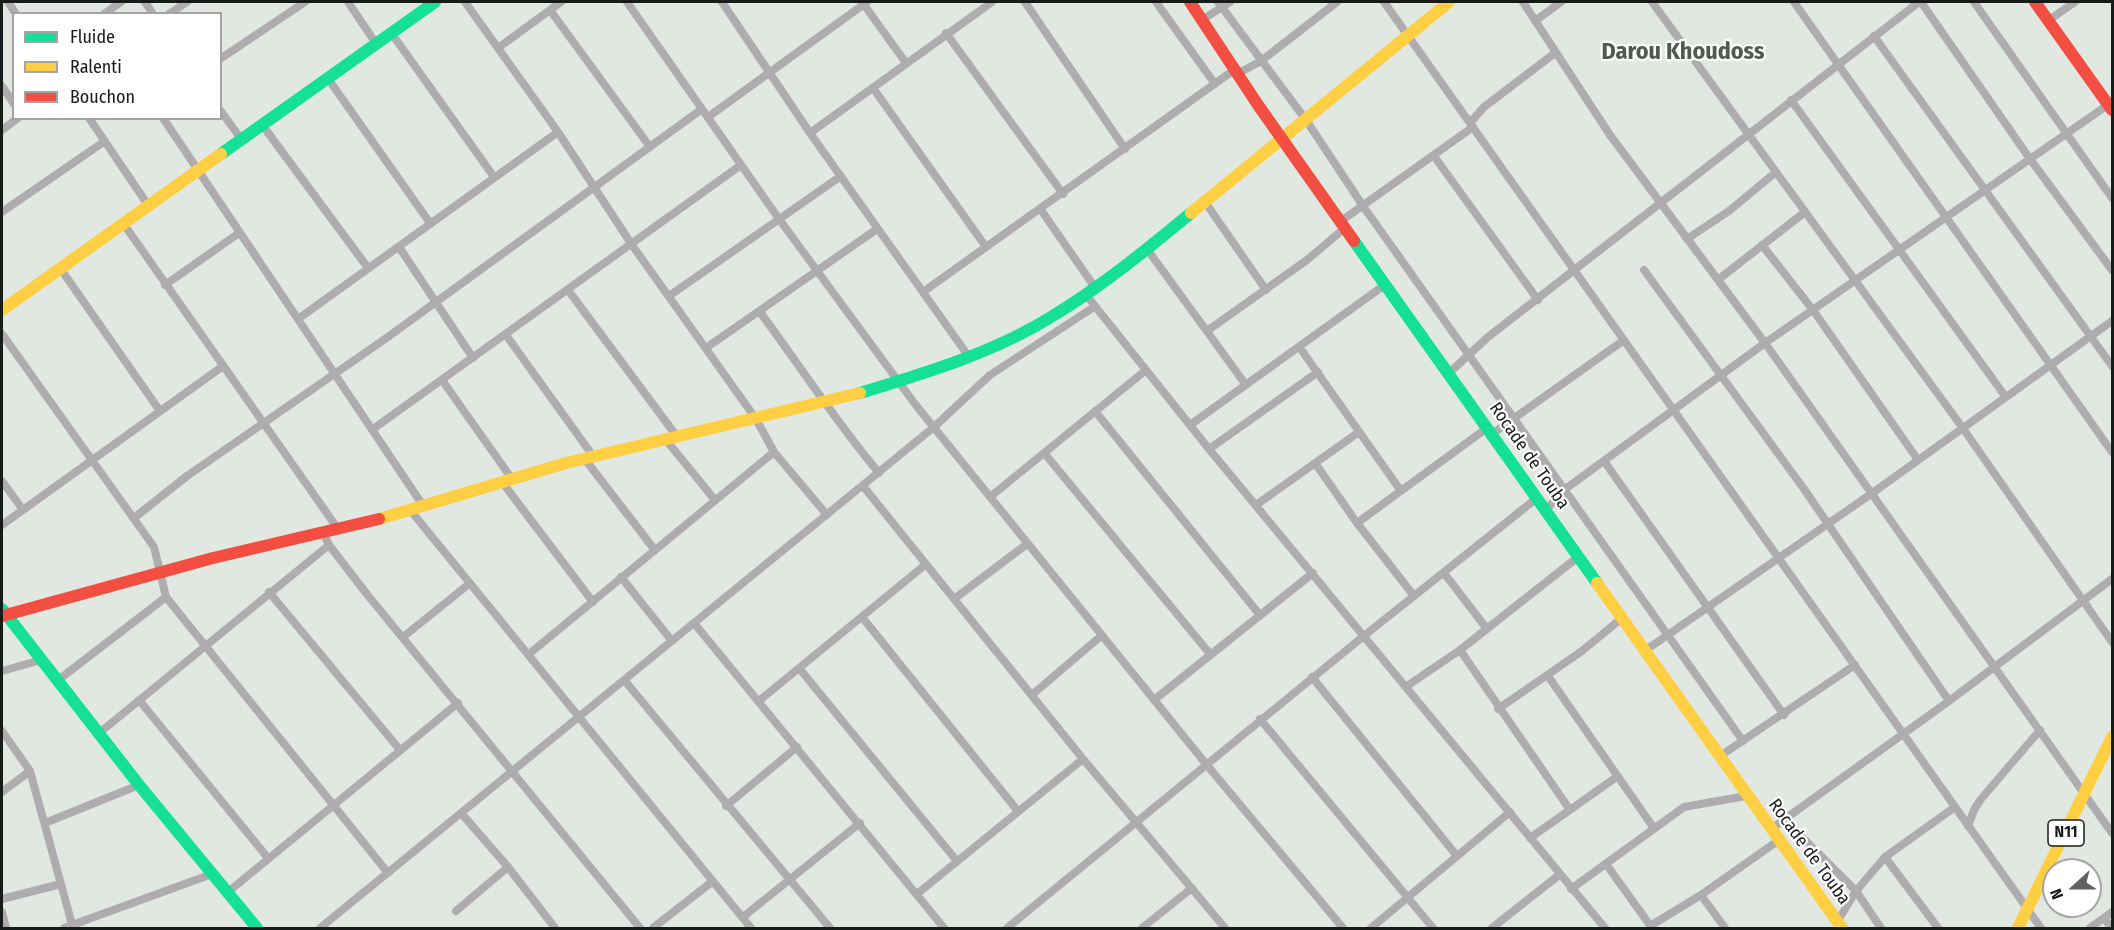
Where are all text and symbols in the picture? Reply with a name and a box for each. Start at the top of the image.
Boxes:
legend [12,12,222,120]
text: Fluide [70,26,115,48]
district label: Darou Khoudoss [1602,38,1764,66]
text: Ralenti [70,56,122,78]
text: Bouchon [70,86,135,108]
street label: Rocade de Touba [1484,398,1574,514]
street label: Rocade de Touba [1763,795,1855,909]
road number: N11 [2048,820,2084,846]
north arrow [2042,858,2102,918]
text: N [2046,886,2067,902]

